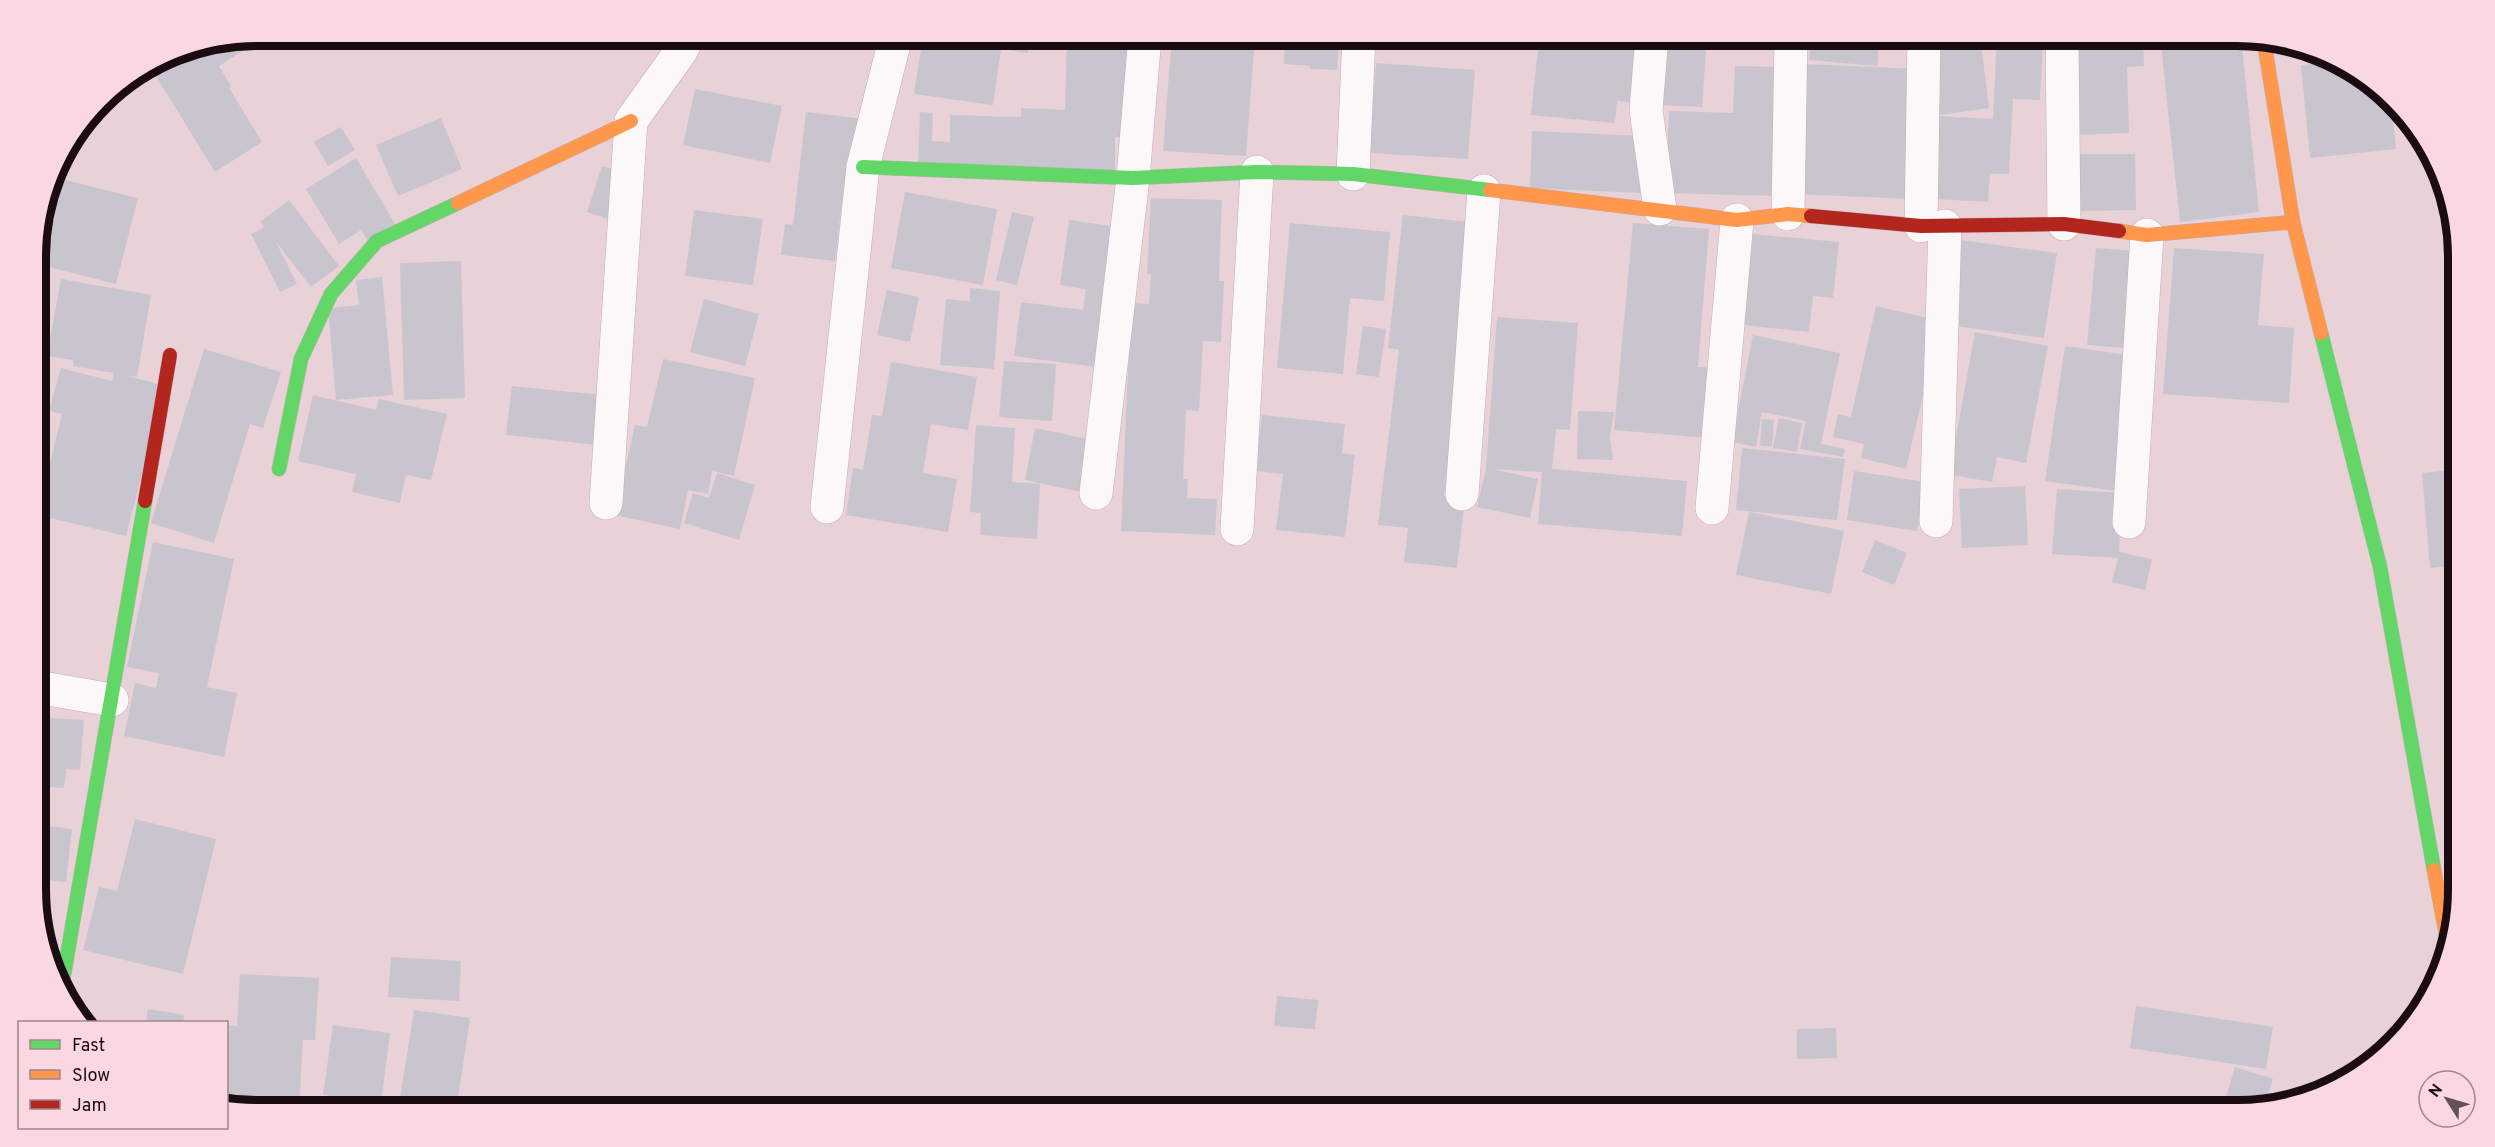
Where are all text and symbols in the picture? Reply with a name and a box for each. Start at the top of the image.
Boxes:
legend [18,1021,228,1129]
text: Fast [72,1035,105,1058]
text: Slow [72,1065,110,1088]
north arrow [2417,1069,2477,1129]
text: N [2425,1081,2448,1102]
text: Jam [72,1095,107,1118]

